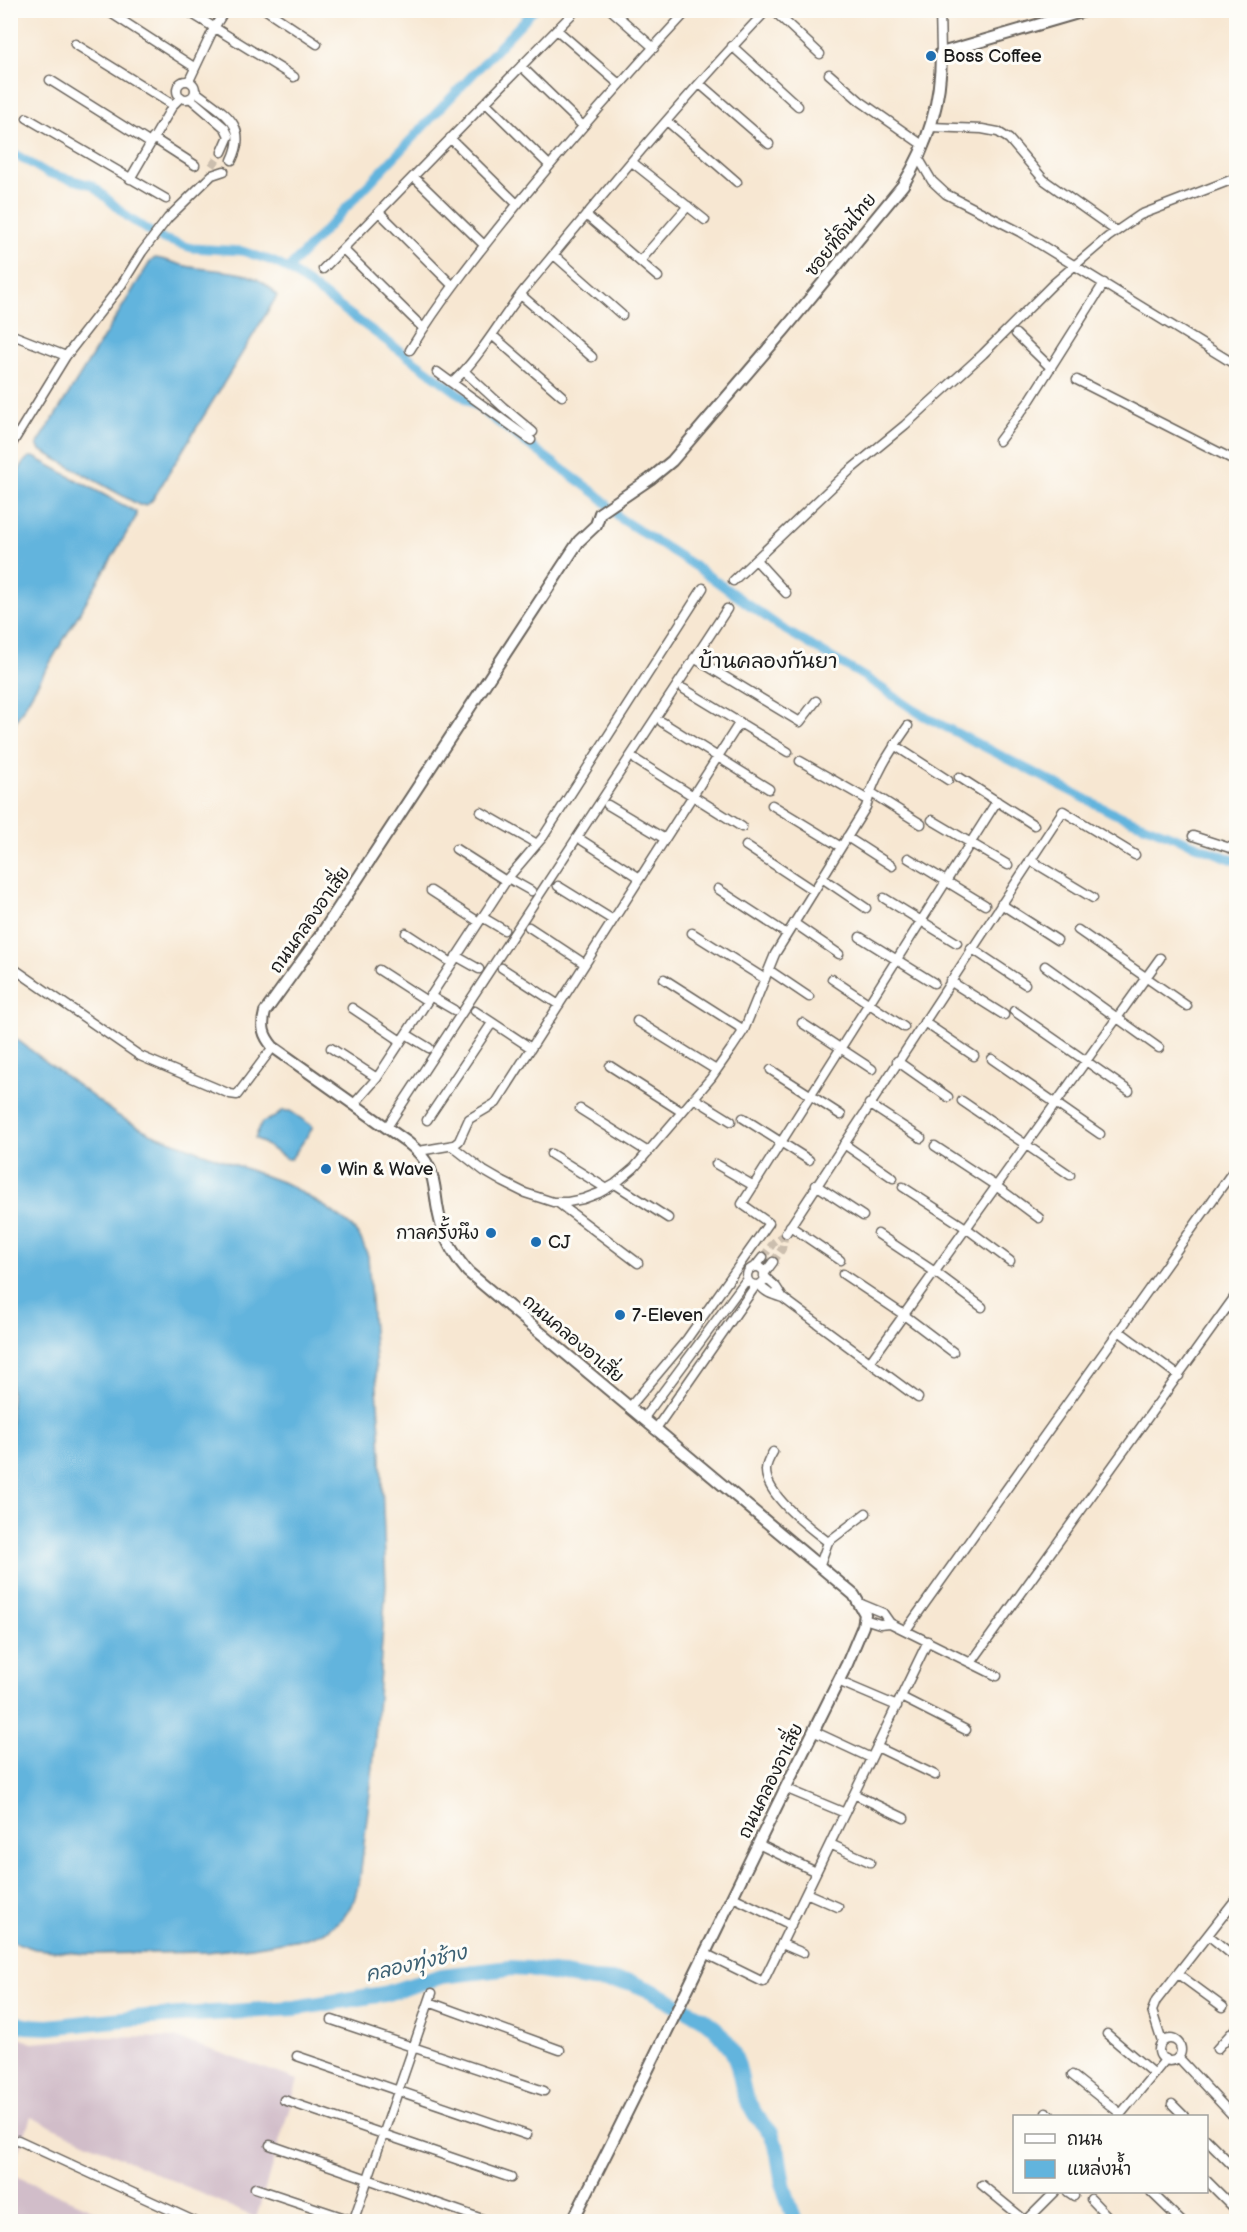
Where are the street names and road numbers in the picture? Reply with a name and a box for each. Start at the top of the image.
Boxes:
street label: ซอยที่ดินไทย [795,184,881,281]
street label: ถนนคลองอาเสี่ย [259,858,355,977]
street label: ถนนคลองอาเสี่ย [518,1285,633,1387]
street label: ถนนคลองอาเสี่ย [727,1717,808,1842]

